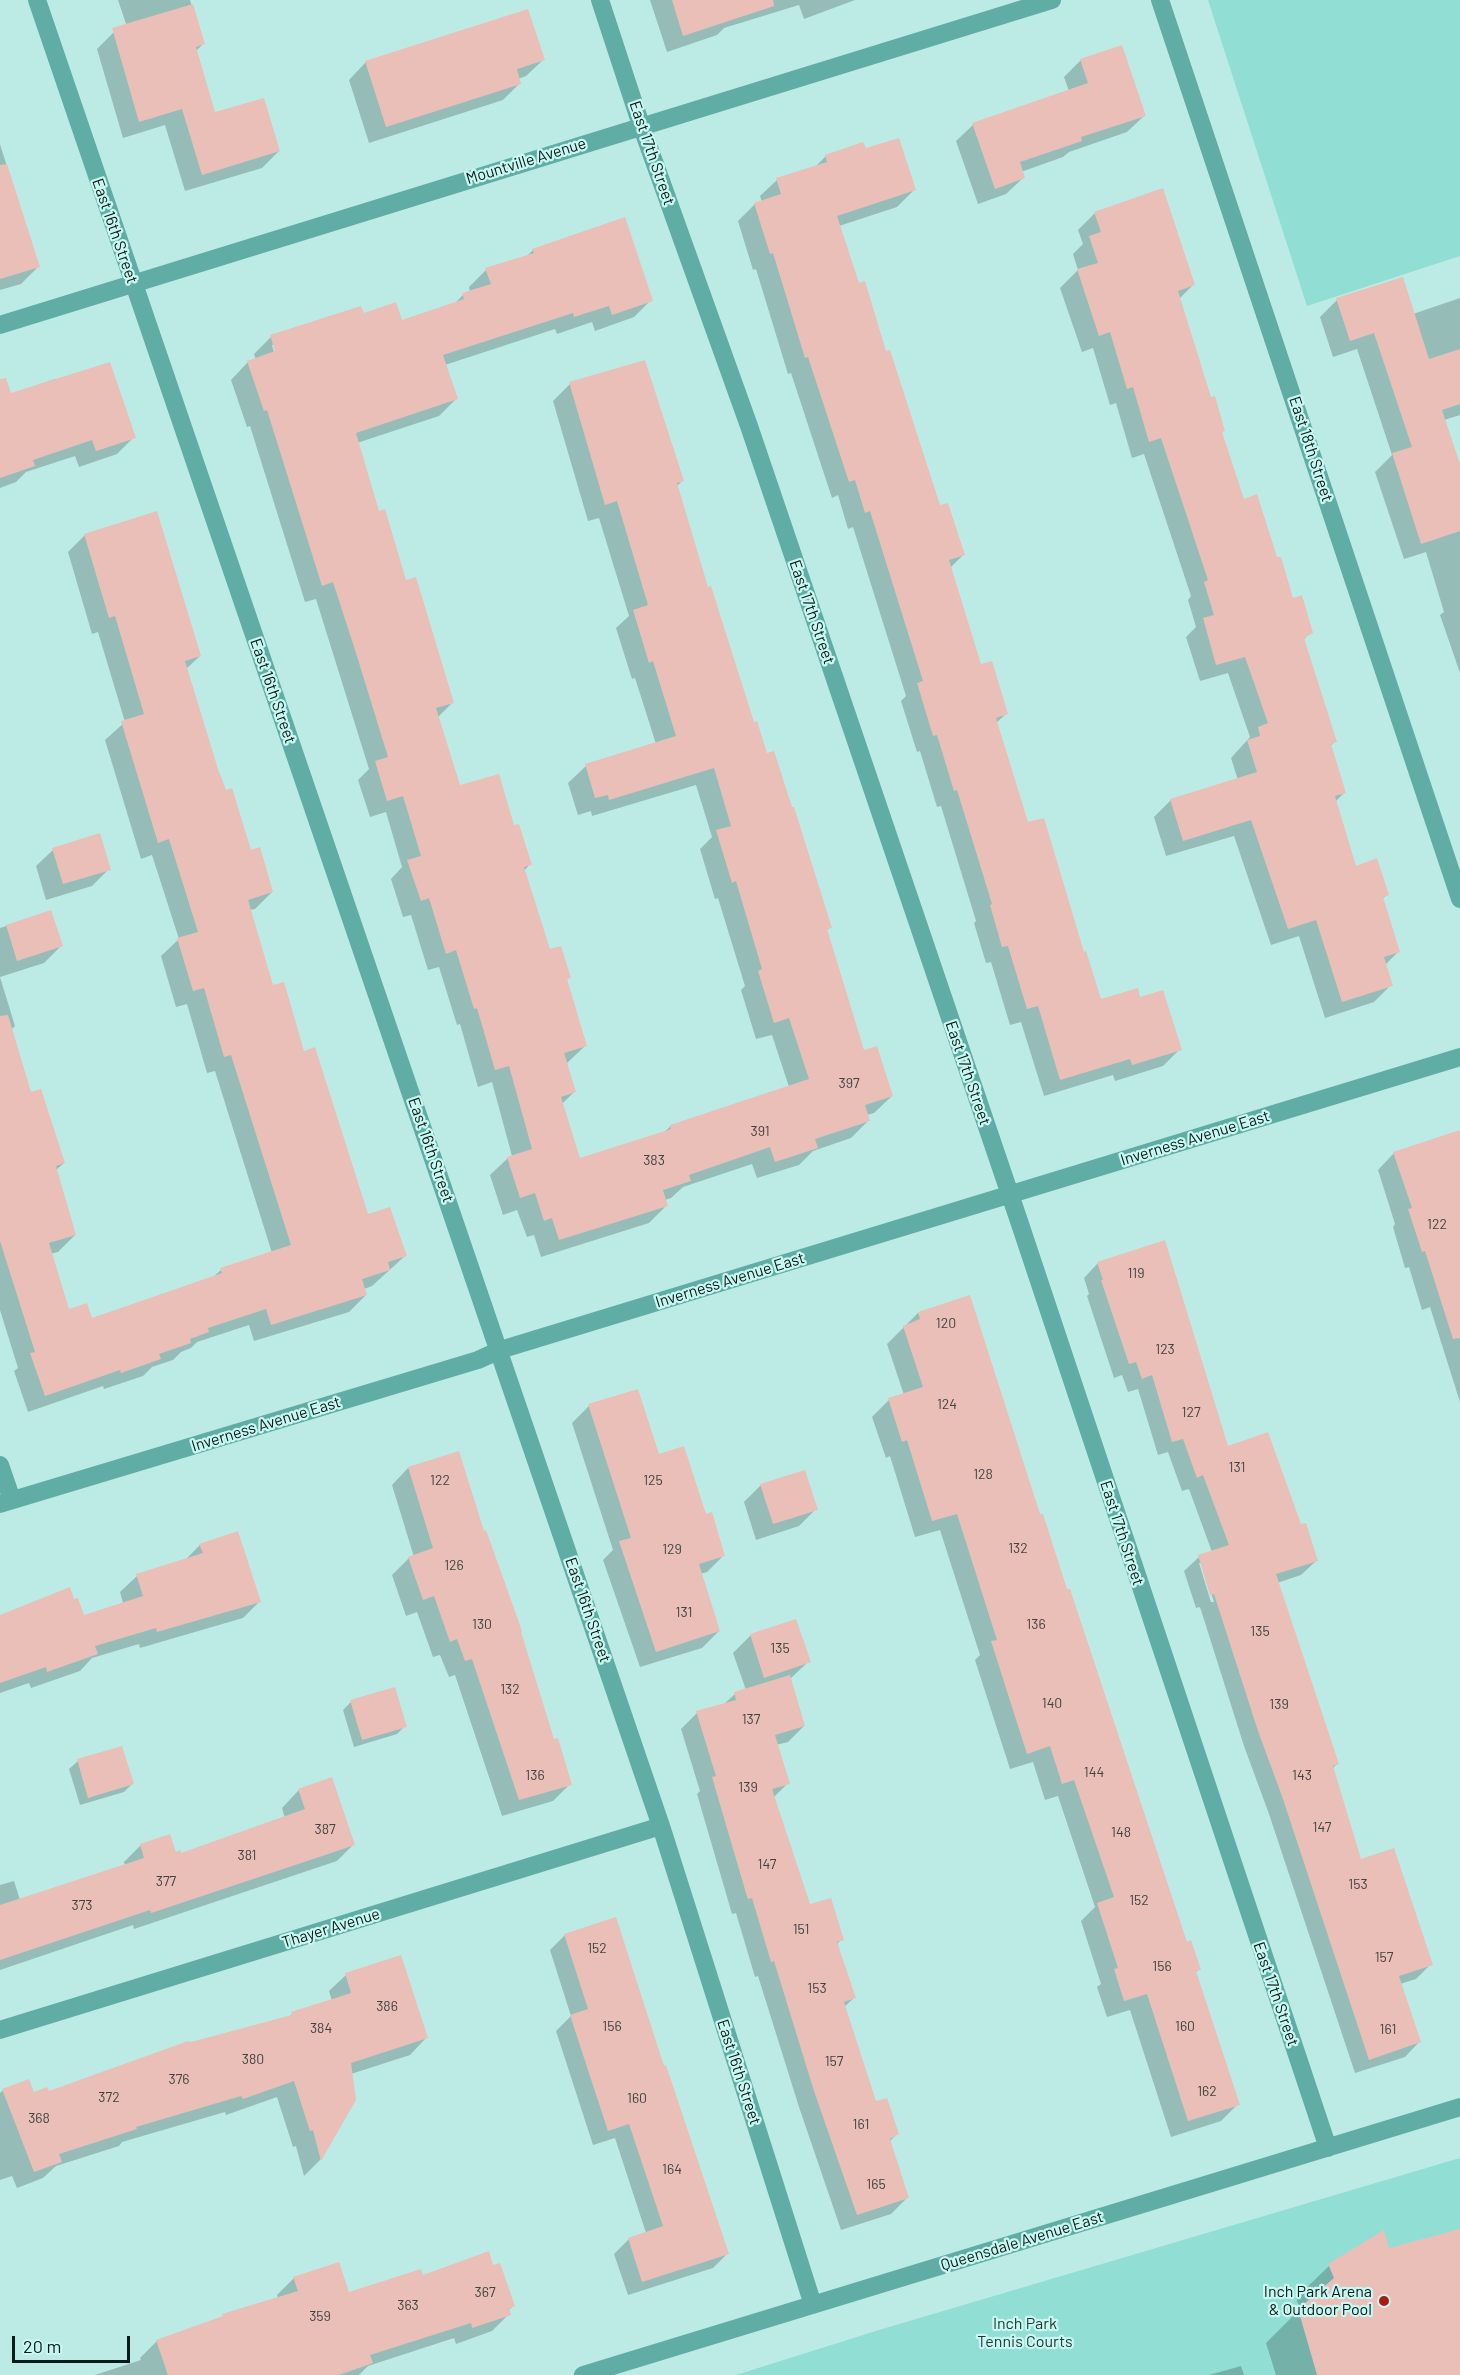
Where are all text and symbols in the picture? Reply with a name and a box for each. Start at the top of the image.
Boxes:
street label: East 17th Street [625,98,679,208]
street label: Mountville Avenue [464,134,588,188]
street label: East 16th Street [88,176,142,286]
street label: East 18th Street [1285,394,1337,504]
street label: East 17th Street [785,557,839,667]
street label: East 16th Street [246,636,300,746]
street label: East 17th Street [941,1018,995,1128]
house number: 397 [838,1075,860,1091]
street label: East 16th Street [404,1095,458,1205]
street label: Inverness Avenue East [1118,1106,1272,1170]
house number: 391 [750,1123,770,1139]
house number: 383 [643,1152,665,1168]
house number: 122 [1427,1216,1447,1232]
street label: Inverness Avenue East [653,1248,807,1312]
house number: 119 [1127,1265,1145,1281]
house number: 120 [936,1315,956,1331]
house number: 123 [1155,1341,1175,1357]
street label: Inverness Avenue East [189,1392,343,1456]
house number: 124 [937,1396,957,1412]
house number: 127 [1181,1404,1201,1420]
house number: 131 [1229,1459,1245,1475]
house number: 128 [973,1466,993,1482]
house number: 122 [430,1472,450,1488]
house number: 125 [643,1472,663,1488]
street label: East 17th Street [1096,1478,1148,1588]
house number: 132 [1008,1540,1028,1556]
house number: 129 [662,1541,682,1557]
street label: East 16th Street [561,1555,615,1665]
house number: 126 [444,1557,464,1573]
house number: 131 [676,1604,692,1620]
house number: 130 [472,1616,492,1632]
house number: 136 [1026,1616,1046,1632]
house number: 135 [1250,1623,1270,1639]
house number: 135 [770,1640,790,1656]
house number: 132 [500,1681,520,1697]
house number: 140 [1042,1695,1062,1711]
house number: 139 [1269,1696,1289,1712]
house number: 137 [742,1711,760,1727]
house number: 144 [1084,1764,1104,1780]
house number: 136 [525,1767,545,1783]
house number: 143 [1292,1767,1312,1783]
house number: 139 [738,1779,758,1795]
house number: 147 [1313,1819,1331,1835]
house number: 387 [314,1821,336,1837]
house number: 148 [1111,1824,1131,1840]
house number: 381 [237,1847,257,1863]
house number: 147 [758,1856,776,1872]
house number: 377 [156,1873,176,1889]
house number: 153 [1348,1876,1368,1892]
house number: 152 [1129,1892,1149,1908]
house number: 373 [71,1897,93,1913]
street label: Thayer Avenue [280,1904,382,1952]
house number: 151 [793,1921,809,1937]
street label: East 17th Street [1249,1939,1303,2049]
house number: 152 [587,1940,607,1956]
house number: 157 [1375,1949,1393,1965]
house number: 156 [1152,1958,1172,1974]
house number: 153 [807,1980,827,1996]
house number: 386 [376,1998,398,2014]
street label: East 16th Street [713,2017,765,2127]
house number: 156 [602,2018,622,2034]
house number: 160 [1175,2018,1195,2034]
house number: 384 [310,2020,332,2036]
house number: 161 [1380,2021,1396,2037]
house number: 380 [242,2051,264,2067]
house number: 157 [825,2053,843,2069]
house number: 376 [168,2071,190,2087]
house number: 162 [1197,2083,1217,2099]
house number: 372 [98,2089,120,2105]
house number: 160 [627,2090,647,2106]
house number: 368 [28,2110,50,2126]
house number: 161 [853,2116,869,2132]
house number: 164 [662,2161,682,2177]
house number: 165 [866,2176,886,2192]
street label: Queensdale Avenue East [938,2207,1106,2275]
place label: Inch Park Arena & Outdoor Pool [1264,2282,1372,2320]
house number: 367 [474,2284,496,2300]
marker: Inch Park Arena & Outdoor Pool [1377,2294,1391,2308]
house number: 363 [397,2297,419,2313]
house number: 359 [309,2308,331,2324]
park label: Inch Park Tennis Courts [977,2314,1073,2352]
scale bar [15,2324,134,2362]
text: 20 m [23,2335,61,2357]

